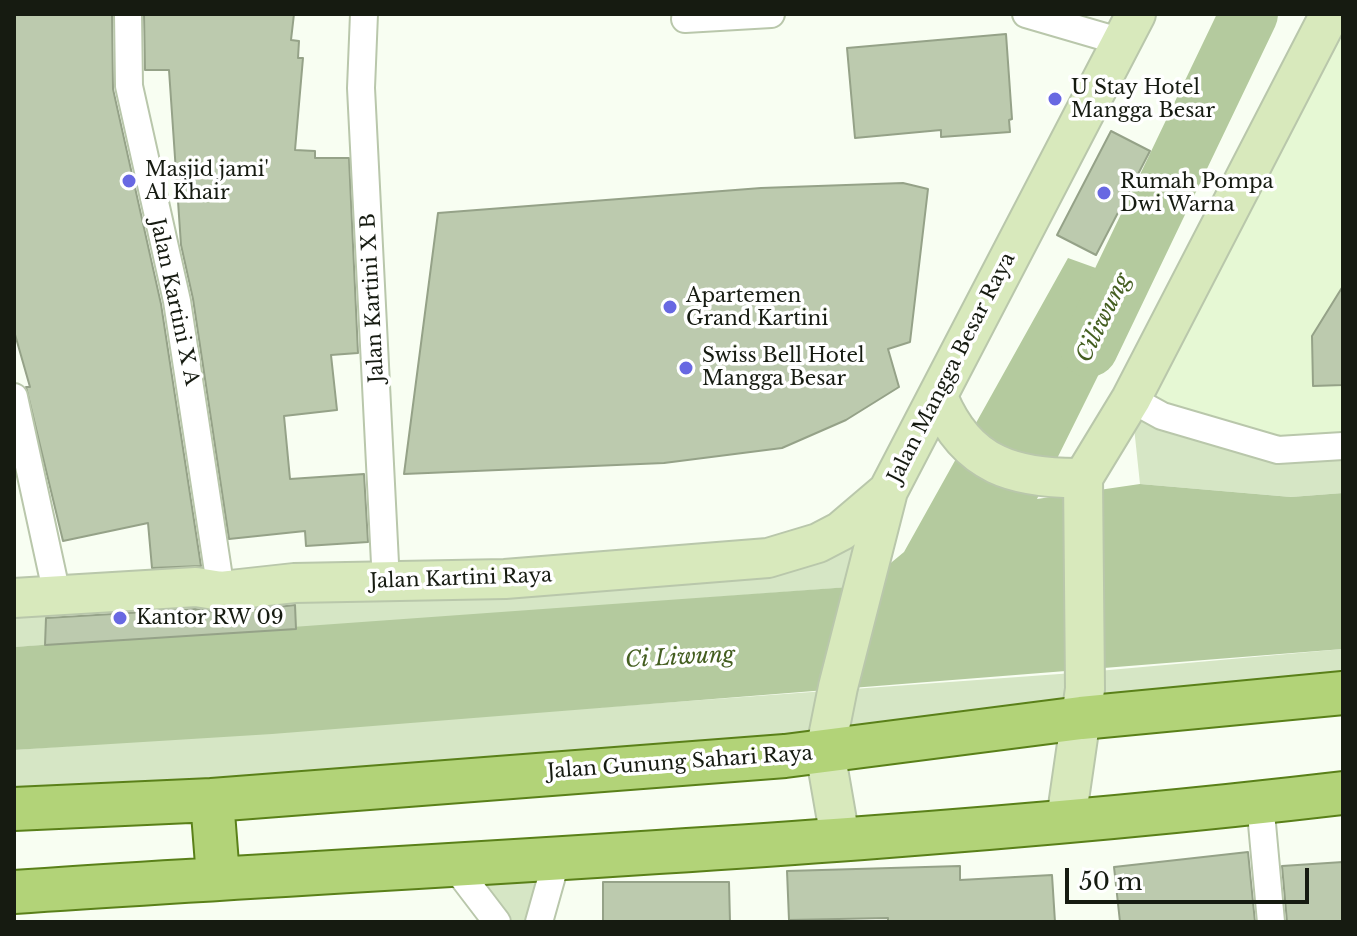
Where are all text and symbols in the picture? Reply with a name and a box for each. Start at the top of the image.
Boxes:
place label: U Stay Hotel Mangga Besar [1071,76,1215,123]
marker: U Stay Hotel Mangga Besar [1046,90,1064,108]
place label: Masjid jami' Al Khair [145,158,269,205]
place label: Rumah Pompa Dwi Warna [1120,170,1274,217]
marker: Masjid jami' Al Khair [120,172,138,190]
marker: Rumah Pompa Dwi Warna [1095,184,1113,202]
street label: Jalan Kartini X B [357,213,389,383]
street label: Jalan Kartini X A [145,216,203,388]
street label: Jalan Mangga Besar Raya [883,249,1021,487]
water label: Ciliwung [1071,269,1137,367]
place label: Apartemen Grand Kartini [686,284,828,331]
marker: Apartemen Grand Kartini [661,298,679,316]
place label: Swiss Bell Hotel Mangga Besar [702,344,864,391]
marker: Swiss Bell Hotel Mangga Besar [677,359,695,377]
street label: Jalan Kartini Raya [369,564,553,594]
place label: Kantor RW 09 [136,606,284,630]
marker: Kantor RW 09 [111,609,129,627]
water label: Ci Liwung [625,642,735,674]
street label: Jalan Gunung Sahari Raya [547,742,813,784]
scale bar [1069,852,1313,902]
text: 50 m [1079,867,1142,896]

